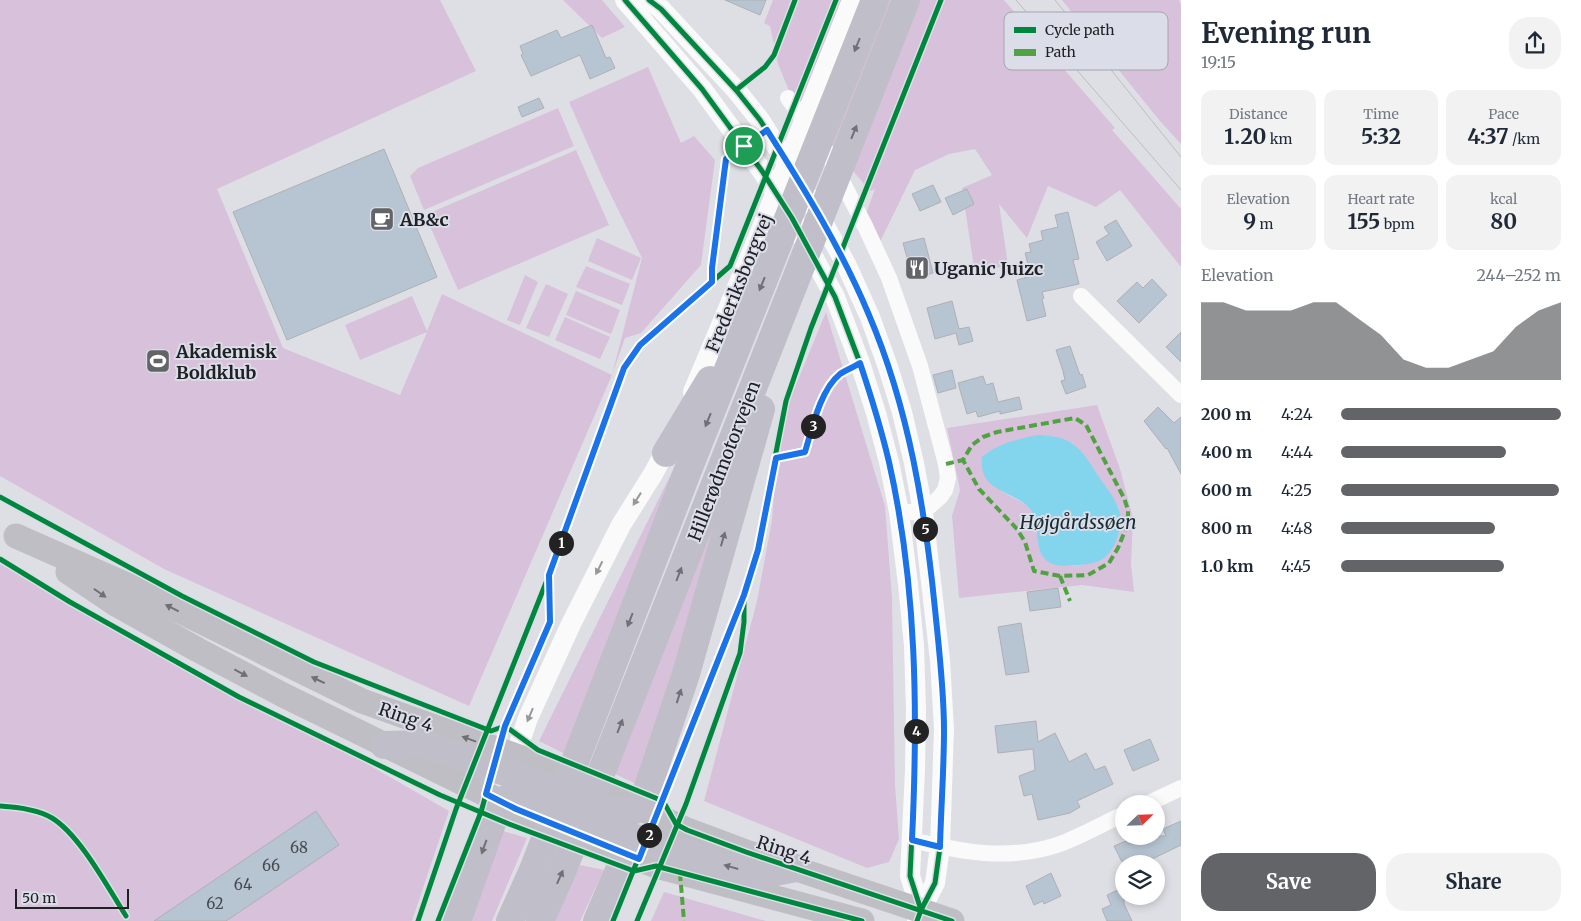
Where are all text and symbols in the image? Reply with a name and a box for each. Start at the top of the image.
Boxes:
legend [1004,12,1168,70]
text: Evening run [1201,15,1371,51]
button: share [1509,17,1561,69]
text: Cycle path [1045,21,1115,39]
one-way arrow [853,38,861,52]
text: Path [1045,43,1076,61]
text: 19:15 [1201,52,1236,72]
text: Distance [1229,105,1288,123]
text: Time [1363,105,1399,123]
text: Pace [1488,105,1519,123]
text: 1.20 [1224,123,1266,150]
text: 5:32 [1361,123,1401,150]
text: 4:37 [1467,123,1509,150]
one-way arrow [850,124,858,139]
pin [723,125,765,167]
text: km [1266,130,1292,148]
text: /km [1509,130,1540,148]
icon: arrive [730,132,758,160]
text: Elevation [1227,190,1290,208]
text: Heart rate [1347,190,1414,208]
text: kcal [1490,190,1517,208]
cafe icon: AB&c [369,206,395,232]
place label: AB&c [399,208,449,231]
text: 9 [1243,208,1256,235]
text: 155 [1347,208,1380,235]
text: 80 [1490,208,1517,235]
street label: Frederiksborgvej [701,210,777,356]
text: m [1256,215,1273,233]
text: bpm [1380,215,1415,233]
restaurant icon: Uganic Juizc [904,255,930,281]
place label: Uganic Juizc [934,257,1043,280]
text: Elevation [1201,265,1274,285]
text: 244–252 m [1477,265,1561,285]
one-way arrow [758,277,766,291]
place label: Akademisk Boldklub [175,340,277,384]
sports icon: Akademisk Boldklub [145,348,171,374]
street label: Hillerødmotorvejen [683,377,765,545]
text: 200 m [1201,404,1251,424]
text: 4:24 [1281,404,1313,424]
one-way arrow [704,413,712,428]
pin: 3 [800,414,826,438]
text: 3 [809,417,818,435]
text: 400 m [1201,442,1252,462]
text: 4:44 [1281,442,1313,462]
text: 600 m [1201,480,1252,500]
text: 4:25 [1281,480,1312,500]
one-way arrow [633,493,642,506]
water label: Højgårdssøen [1019,510,1136,534]
pin: 5 [912,516,938,542]
text: 800 m [1201,518,1252,538]
text: 4:48 [1281,518,1313,538]
text: 5 [921,520,930,538]
pin: 1 [548,530,574,556]
one-way arrow [720,532,728,547]
text: 1 [558,534,565,552]
text: 1.0 km [1201,556,1254,576]
text: 4:45 [1281,556,1311,576]
one-way arrow [595,561,603,575]
one-way arrow [676,567,684,581]
one-way arrow [93,588,106,598]
one-way arrow [165,604,179,612]
one-way arrow [626,613,633,628]
one-way arrow [234,669,248,677]
one-way arrow [311,676,325,684]
one-way arrow [676,688,684,703]
street label: Ring 4 [376,697,436,737]
one-way arrow [525,708,533,722]
one-way arrow [617,718,624,733]
pin: 4 [904,718,928,744]
text: 4 [912,722,921,740]
one-way arrow [461,735,476,743]
north arrow [1115,795,1165,845]
map controls [1115,795,1165,905]
pin: 2 [636,822,662,848]
text: 2 [645,826,654,844]
street label: Ring 4 [754,830,814,870]
house number: 68 [290,838,308,857]
one-way arrow [480,840,488,855]
button: Save [1201,853,1376,911]
button: Share [1386,853,1561,911]
button: layers [1115,855,1165,905]
house number: 66 [262,856,280,875]
one-way arrow [724,862,739,870]
one-way arrow [556,870,564,884]
house number: 64 [234,875,252,894]
scale bar [15,886,129,909]
text: 50 m [22,889,56,907]
house number: 62 [206,894,224,913]

